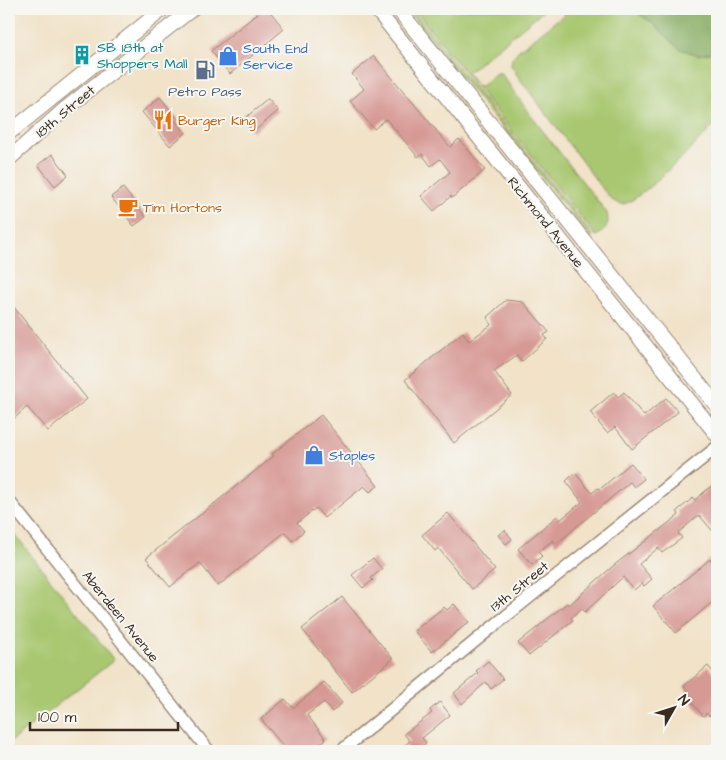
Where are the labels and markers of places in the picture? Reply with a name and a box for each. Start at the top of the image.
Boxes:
place label: SB 18th at Shoppers Mall [97,38,187,74]
place label: South End Service [243,39,308,75]
building icon: SB 18th at Shoppers Mall [71,44,93,66]
shop icon: South End Service [217,45,239,67]
fuel station icon: Petro Pass [194,59,216,81]
place label: Petro Pass [168,82,242,102]
restaurant icon: Burger King [152,109,174,131]
place label: Burger King [178,111,256,131]
cafe icon: Tim Hortons [117,196,139,218]
place label: Tim Hortons [143,198,222,218]
shop icon: Staples [303,444,325,466]
place label: Staples [329,446,375,466]

